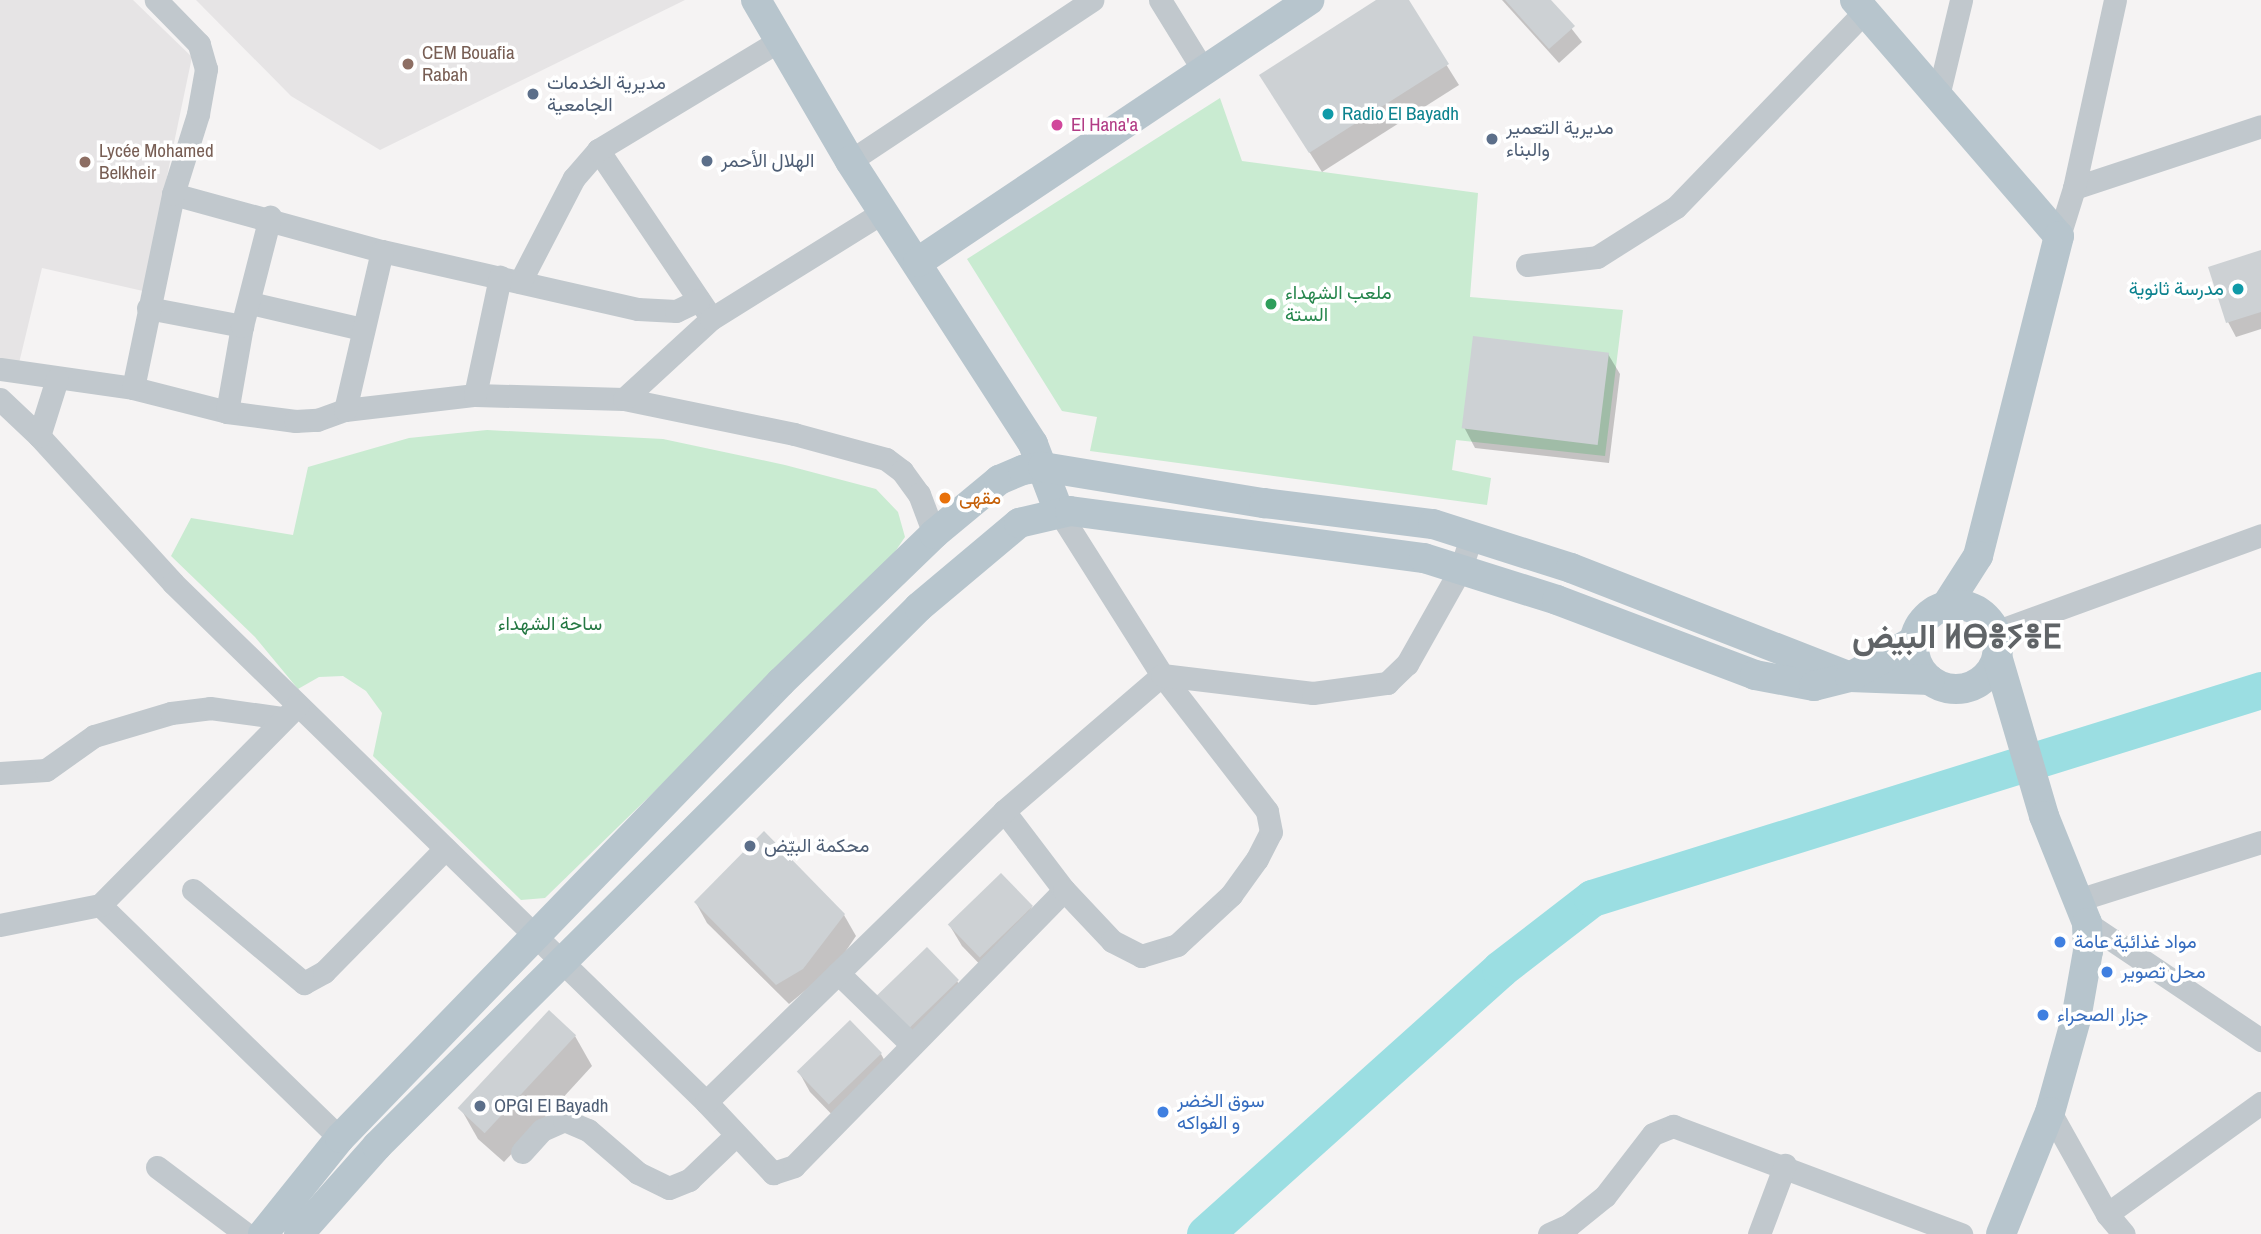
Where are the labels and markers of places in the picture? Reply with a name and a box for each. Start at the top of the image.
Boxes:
place label: CEM Bouafia Rabah [422,42,515,86]
marker: CEM Bouafia Rabah [400,56,416,72]
place label: مديرية الخدمات الجامعية [547,72,666,116]
marker: مديرية الخدمات الجامعية [525,86,541,102]
place label: Radio El Bayadh [1342,103,1459,125]
marker: Radio El Bayadh [1320,106,1336,122]
place label: El Hana'a [1071,114,1138,136]
marker: El Hana'a [1049,117,1065,133]
place label: مديرية التعمير والبناء [1506,117,1614,161]
marker: مديرية التعمير والبناء [1484,131,1500,147]
place label: Lycée Mohamed Belkheir [99,140,214,184]
place label: الهلال الأحمر [721,150,814,172]
marker: الهلال الأحمر [699,153,715,169]
marker: Lycée Mohamed Belkheir [77,154,93,170]
place label: مدرسة ثانوية [2129,278,2224,300]
marker: مدرسة ثانوية [2230,281,2246,297]
place label: ملعب الشهداء الستة [1285,282,1392,326]
marker: ملعب الشهداء الستة [1263,296,1279,312]
place label: مقهى [959,487,1001,509]
marker: مقهى [937,490,953,506]
place label: محكمة البيّض [764,835,869,857]
marker: محكمة البيّض [742,838,758,854]
place label: مواد غذائية عامة [2074,931,2197,953]
marker: مواد غذائية عامة [2052,934,2068,950]
place label: محل تصوير [2121,961,2206,983]
marker: محل تصوير [2099,964,2115,980]
place label: جزار الصحراء [2057,1004,2148,1026]
marker: جزار الصحراء [2035,1007,2051,1023]
place label: سوق الخضر و الفواكه [1177,1090,1264,1134]
place label: OPGI El Bayadh [494,1095,608,1117]
marker: OPGI El Bayadh [472,1098,488,1114]
marker: سوق الخضر و الفواكه [1155,1104,1171,1120]

